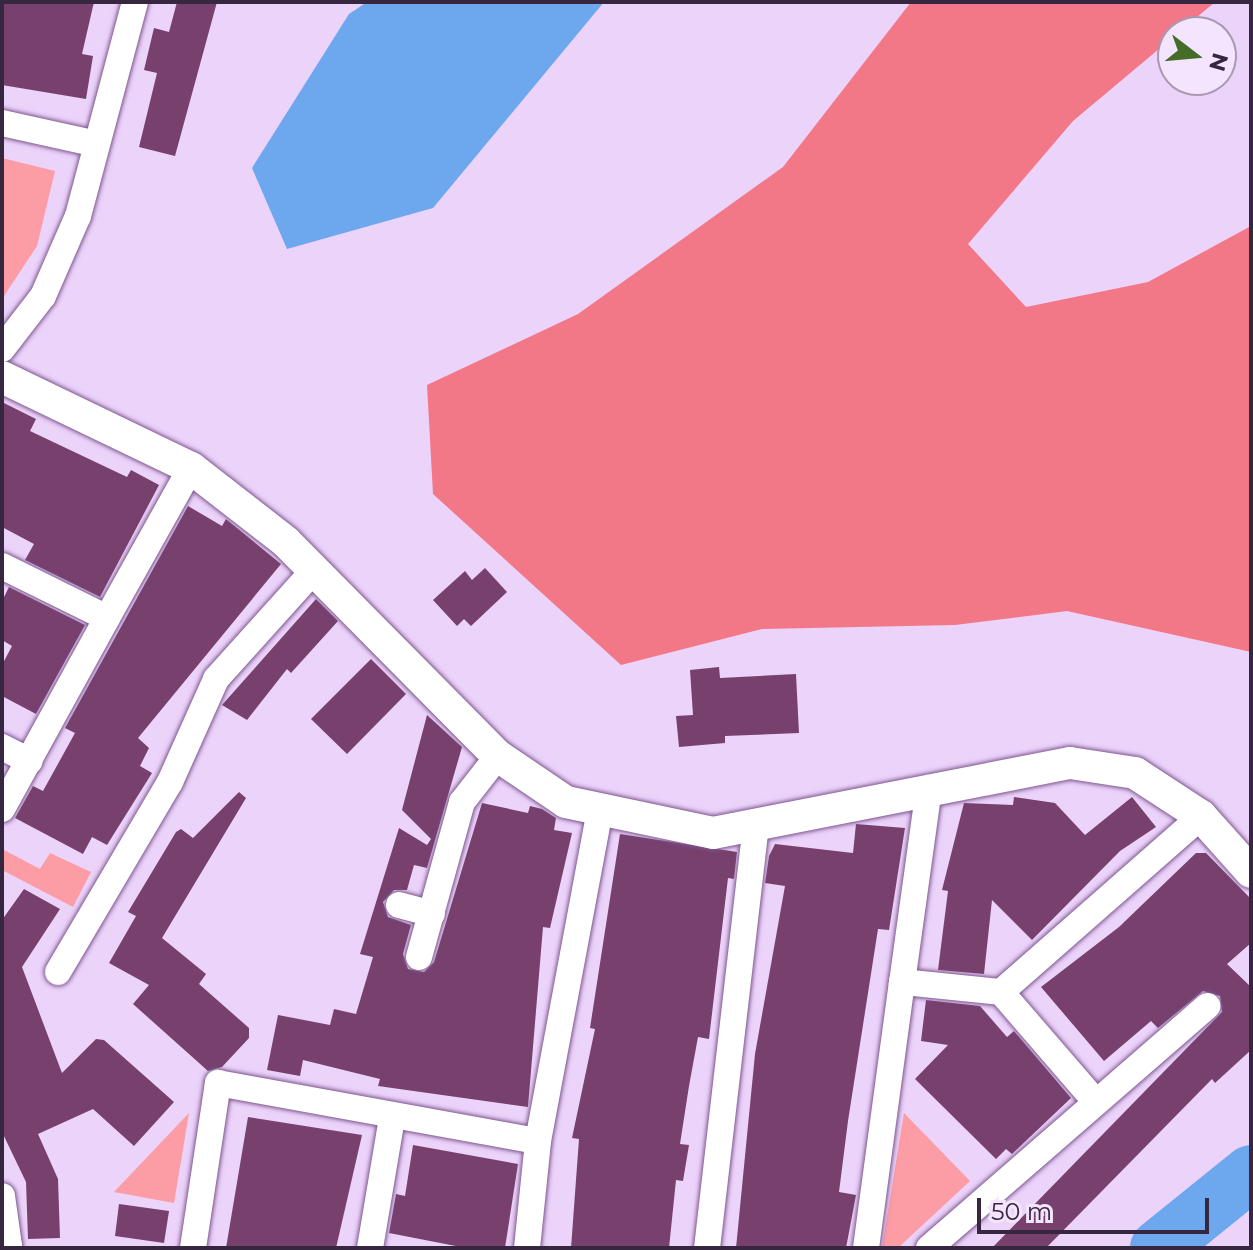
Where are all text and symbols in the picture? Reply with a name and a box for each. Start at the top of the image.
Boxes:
north arrow [1157,16,1237,96]
text: N [1203,50,1234,74]
scale bar [981,1182,1213,1232]
text: 50 m [991,1197,1052,1226]

